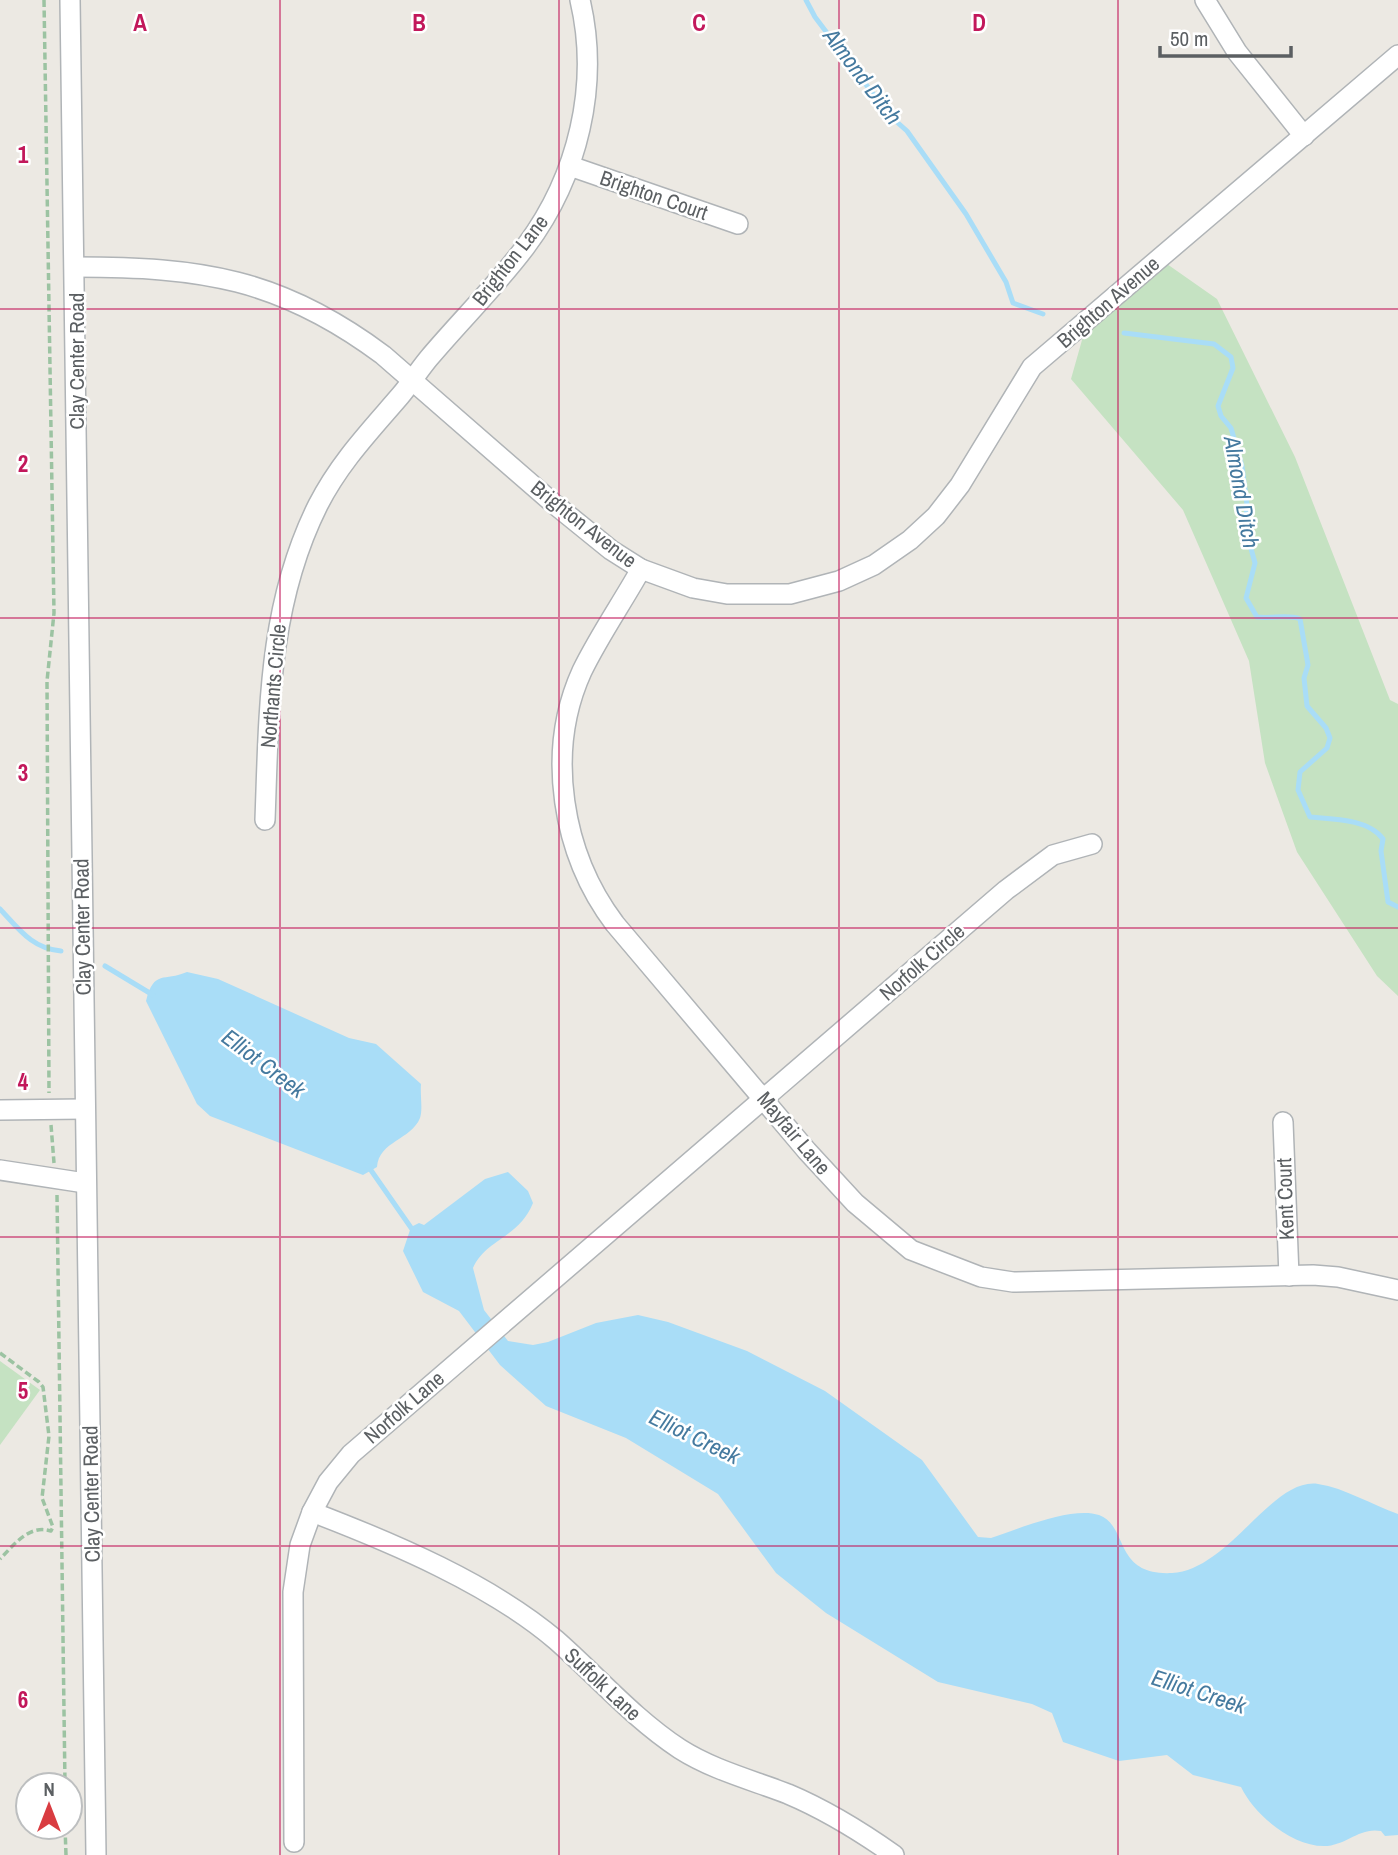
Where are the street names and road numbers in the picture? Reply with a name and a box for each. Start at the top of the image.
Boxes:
street label: Brighton Court [596,163,712,227]
street label: Brighton Lane [465,208,555,312]
street label: Brighton Avenue [1051,249,1165,355]
street label: Clay Center Road [62,293,91,429]
street label: Brighton Avenue [525,473,643,575]
street label: Northants Circle [253,623,293,749]
street label: Clay Center Road [66,858,98,996]
street label: Norfolk Circle [873,917,971,1007]
street label: Mayfair Lane [751,1085,837,1181]
street label: Kent Court [1269,1157,1301,1241]
street label: Norfolk Lane [358,1364,450,1450]
street label: Clay Center Road [75,1425,107,1563]
street label: Suffolk Lane [558,1641,648,1727]

